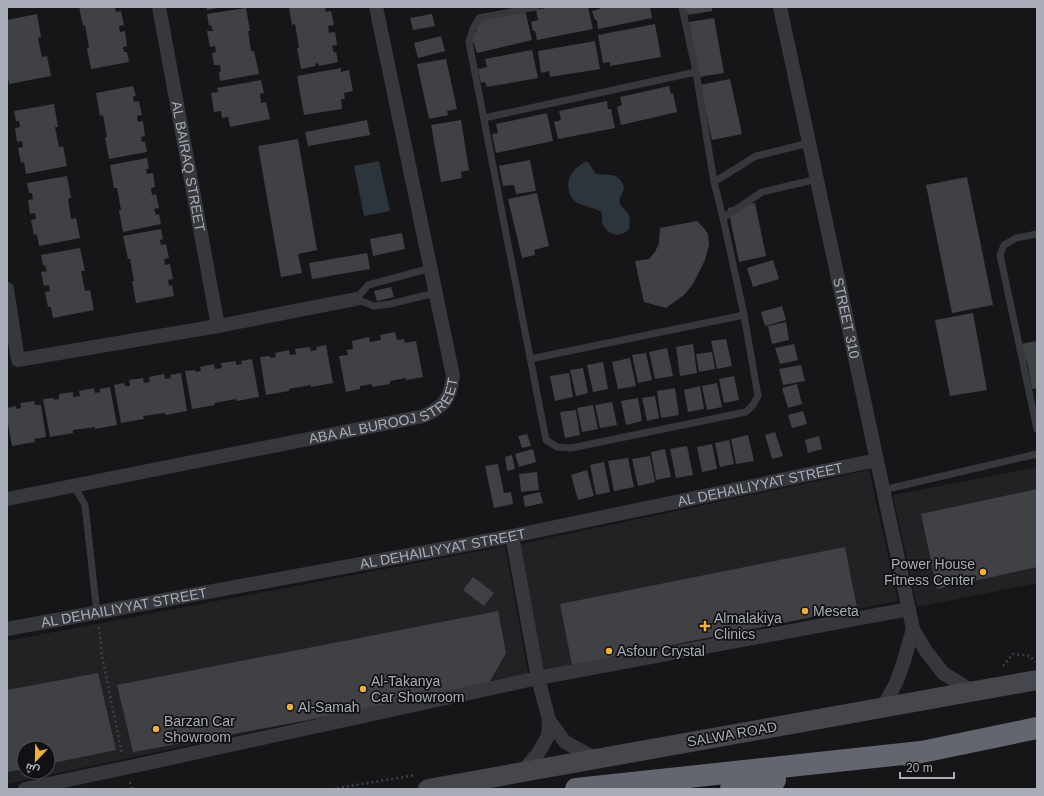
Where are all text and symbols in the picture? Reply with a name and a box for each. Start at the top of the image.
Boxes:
street label: AL BAIRAQ STREET [169,100,208,233]
street label: STREET 310 [830,276,863,360]
street label: ABA AL BUROOJ STREET [307,376,461,447]
street label: AL DEHAILIYYAT STREET [676,459,845,509]
street label: AL DEHAILIYYAT STREET [358,525,528,572]
place label: Power House Fitness Center [884,556,975,588]
marker: Power House Fitness Center [978,567,988,577]
street label: AL DEHAILIYYAT STREET [40,584,209,631]
place label: Meseta [813,603,859,619]
marker: Meseta [800,606,810,616]
place label: Almalakiya Clinics [714,610,782,642]
marker: Almalakiya Clinics [699,620,711,632]
place label: Asfour Crystal [617,643,705,659]
marker: Asfour Crystal [604,646,614,656]
place label: Al-Takanya Car Showroom [371,673,464,705]
marker: Al-Takanya Car Showroom [358,684,368,694]
place label: Al-Samah [298,699,359,715]
marker: Al-Samah [285,702,295,712]
place label: Barzan Car Showroom [164,713,235,745]
street label: SALWA ROAD [686,718,778,750]
marker: Barzan Car Showroom [151,724,161,734]
north arrow [16,740,56,780]
scale bar [900,754,954,780]
text: ش [23,760,41,777]
text: 20 m [906,761,933,775]

